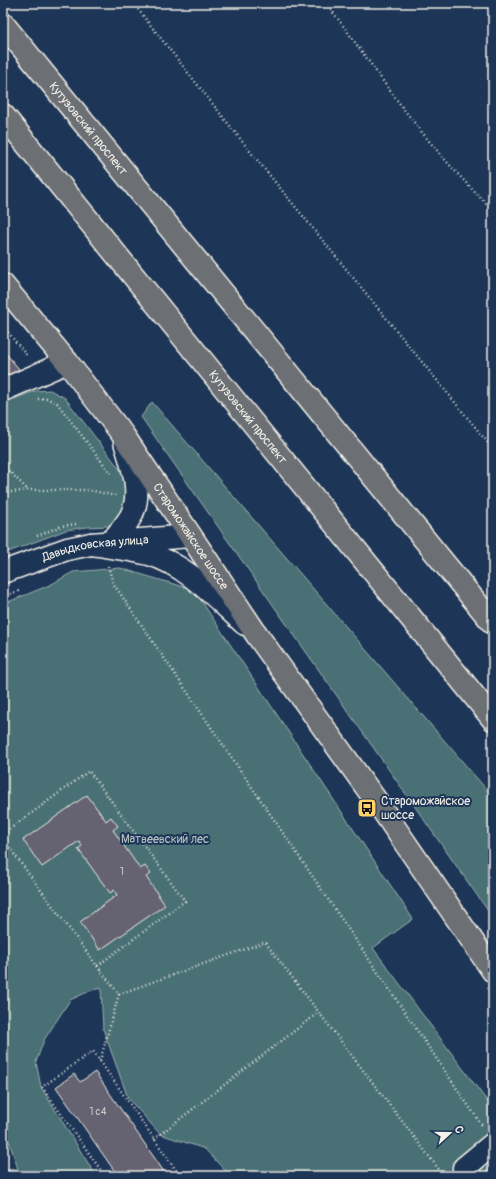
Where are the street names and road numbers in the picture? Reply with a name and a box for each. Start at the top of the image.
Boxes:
street label: Кутузовский проспект [46,79,131,178]
street label: Кутузовский проспект [206,367,290,467]
street label: Староможайское шоссе [150,480,232,592]
street label: Давыдковская улица [39,532,149,565]

